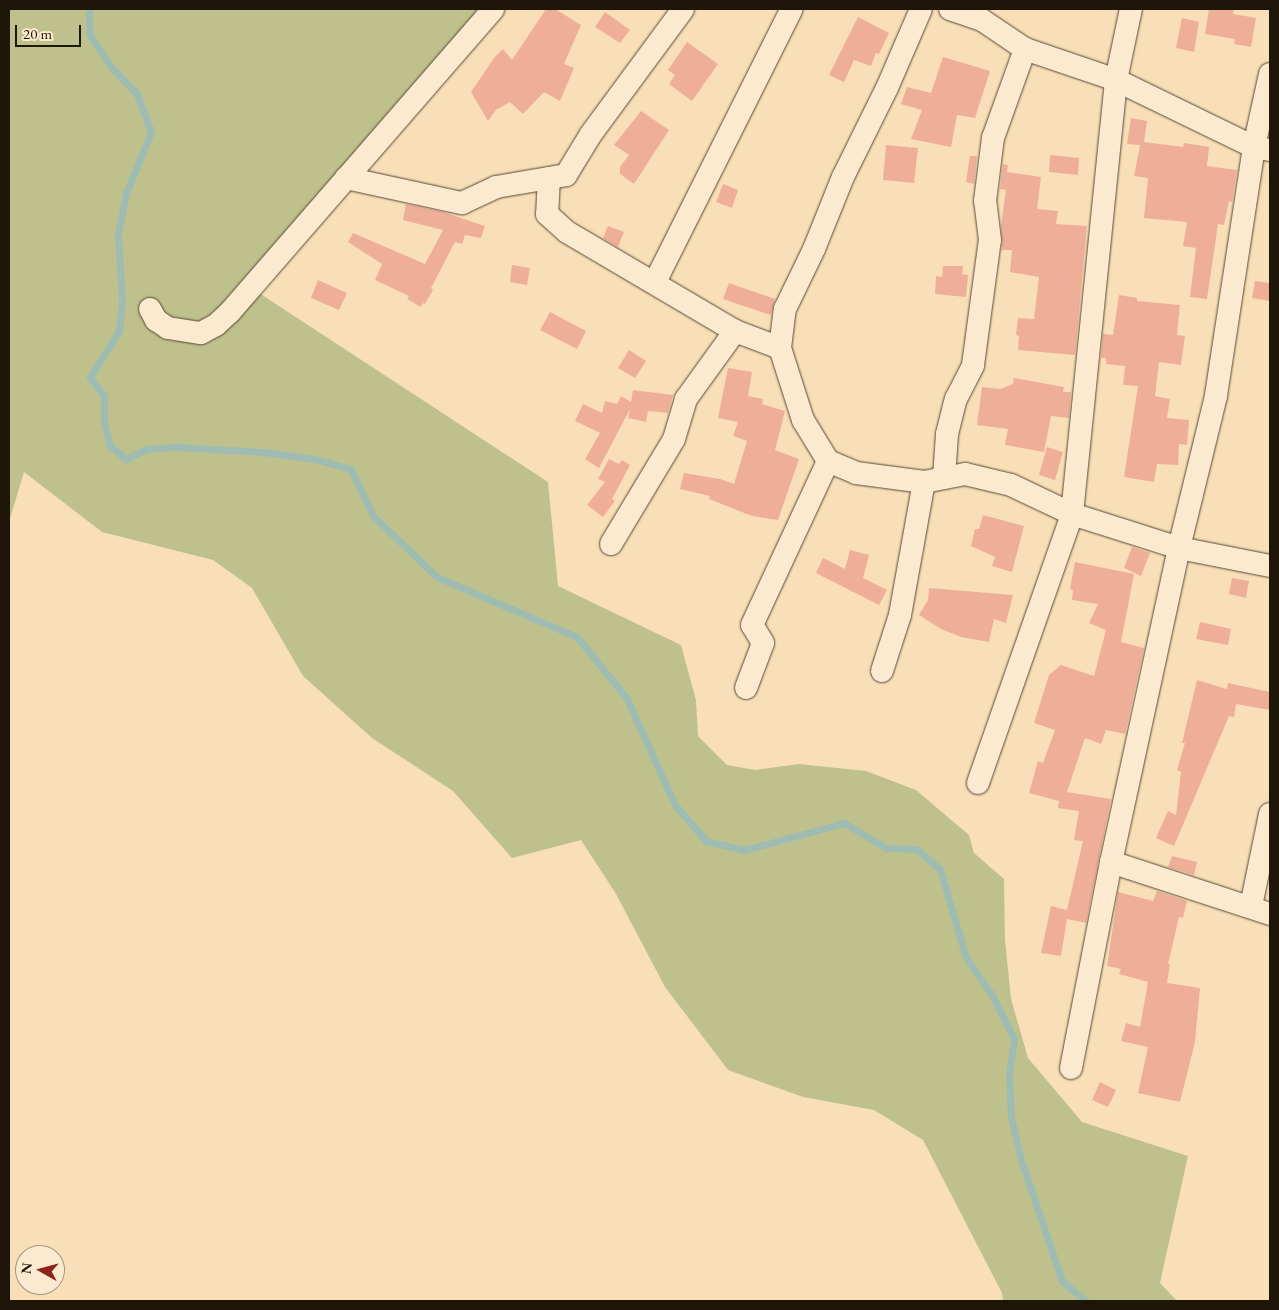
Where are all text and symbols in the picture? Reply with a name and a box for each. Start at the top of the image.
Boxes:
scale bar [18,15,84,47]
text: 20 m [23,24,52,43]
north arrow [15,1245,65,1295]
text: N [16,1262,36,1275]

